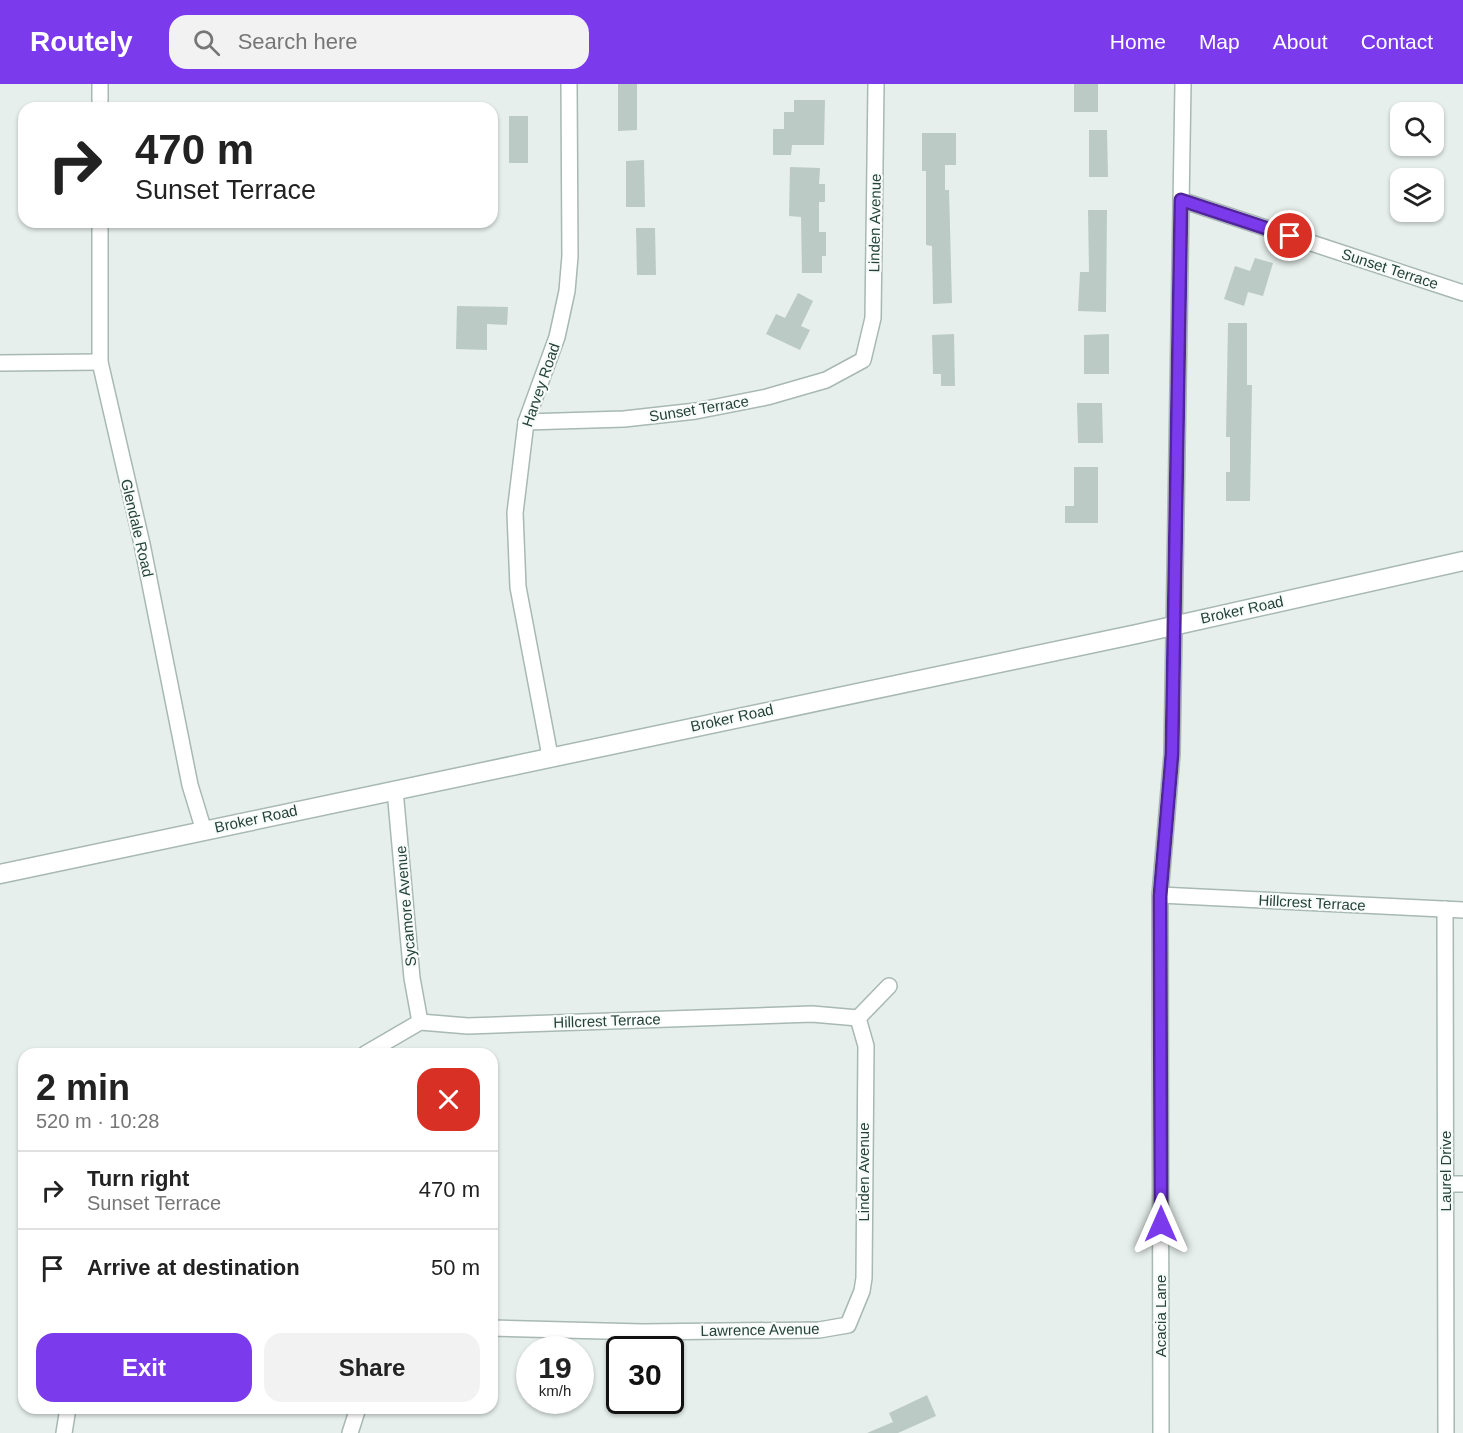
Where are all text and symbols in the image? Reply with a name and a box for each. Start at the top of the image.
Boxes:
search box [169,15,589,69]
text: Routely [30,26,133,57]
icon: search [190,26,223,59]
text: Search here [238,29,358,54]
text: Home [1110,30,1166,53]
text: Map [1199,30,1240,53]
text: About [1273,30,1328,53]
text: Contact [1361,30,1433,53]
map controls [1390,102,1444,222]
button: search [1390,102,1444,156]
icon: right [36,126,114,204]
text: 470 m [135,126,254,173]
button: layers [1390,168,1444,222]
street label: Linden Avenue [865,173,884,273]
text: Sunset Terrace [135,175,316,205]
pin [1264,210,1315,261]
icon: arrive [1273,219,1306,252]
street label: Sunset Terrace [1340,245,1441,292]
street label: Harvey Road [518,341,563,429]
street label: Sunset Terrace [648,392,750,425]
street label: Glendale Road [118,477,157,579]
street label: Broker Road [1199,592,1285,627]
street label: Broker Road [689,700,775,735]
street label: Broker Road [213,801,299,836]
street label: Sycamore Avenue [392,845,419,967]
street label: Hillcrest Terrace [1258,891,1366,914]
street label: Hillcrest Terrace [553,1010,661,1031]
text: 2 min [36,1067,130,1108]
button: close [417,1068,480,1131]
text: 520 m · 10:28 [36,1110,159,1132]
street label: Linden Avenue [855,1123,872,1222]
street label: Laurel Drive [1437,1131,1454,1211]
text: Turn right [87,1166,189,1191]
icon: right [36,1174,69,1207]
text: 470 m [419,1177,480,1202]
text: Sunset Terrace [87,1192,221,1214]
position arrow [1129,1192,1193,1256]
icon: arrive [36,1252,69,1285]
text: Arrive at destination [87,1255,300,1280]
text: 50 m [431,1255,480,1280]
street label: Acacia Lane [1152,1275,1169,1357]
street label: Lawrence Avenue [700,1320,820,1339]
button: Exit [36,1333,252,1402]
button: Share [264,1333,480,1402]
speed limit sign: 30 [606,1336,684,1414]
text: 19 [538,1351,572,1384]
text: km/h [539,1382,571,1399]

